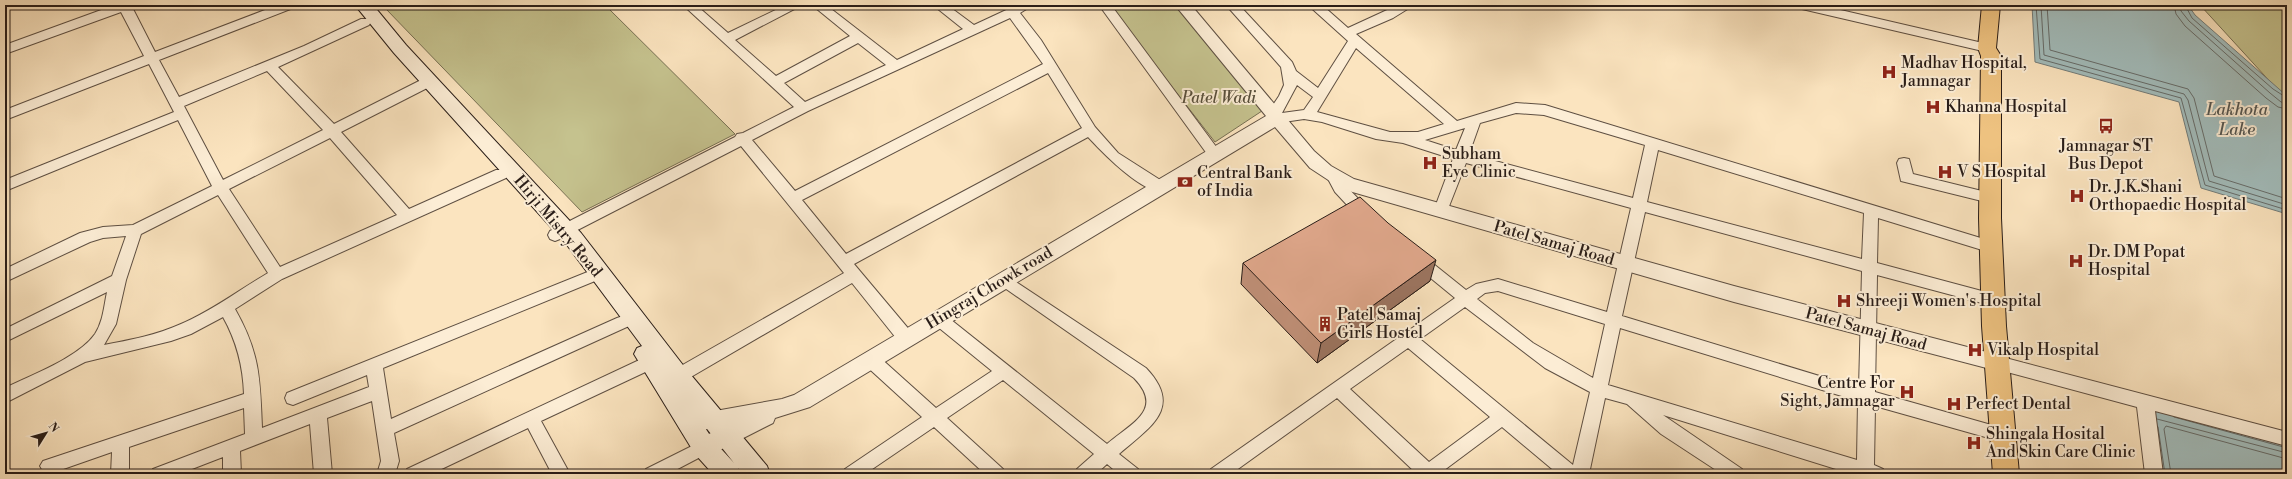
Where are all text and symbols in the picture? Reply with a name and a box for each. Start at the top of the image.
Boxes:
place label: Madhav Hospital, Jamnagar [1900,53,2027,91]
hospital icon: Madhav Hospital, Jamnagar [1880,63,1898,81]
park label: Patel Wadi [1181,88,1256,108]
place label: Khanna Hospital [1945,97,2067,117]
hospital icon: Khanna Hospital [1924,98,1942,116]
water label: Lakhota Lake [2205,99,2268,141]
bus stop icon: Jamnagar ST Bus Depot [2097,117,2115,135]
place label: Jamnagar ST Bus Depot [2058,136,2153,174]
place label: Subham Eye Clinic [1442,144,1516,182]
hospital icon: Subham Eye Clinic [1421,154,1439,172]
place label: V S Hospital [1956,162,2046,182]
place label: Central Bank of India [1197,163,1293,201]
hospital icon: V S Hospital [1936,163,1954,181]
street label: Hirji Mistry Road [509,171,607,281]
bank icon: Central Bank of India [1176,173,1194,191]
place label: Dr. J.K.Shani Orthopaedic Hospital [2089,177,2247,215]
hospital icon: Dr. J.K.Shani Orthopaedic Hospital [2068,187,2086,205]
street label: Patel Samaj Road [1491,216,1617,270]
street label: Hingraj Chowk road [922,242,1056,334]
place label: Dr. DM Popat Hospital [2088,242,2186,280]
hospital icon: Dr. DM Popat Hospital [2067,252,2085,270]
place label: Shreeji Women's Hospital [1856,291,2042,311]
hospital icon: Shreeji Women's Hospital [1835,292,1853,310]
street label: Patel Samaj Road [1803,303,1929,355]
place label: Patel Samaj Girls Hostel [1337,305,1423,343]
building icon: Patel Samaj Girls Hostel [1316,315,1334,333]
place label: Vikalp Hospital [1986,340,2099,360]
hospital icon: Vikalp Hospital [1966,341,1984,359]
place label: Centre For Sight, Jamnagar [1780,373,1895,411]
hospital icon: Centre For Sight, Jamnagar [1898,383,1916,401]
place label: Perfect Dental [1966,394,2071,414]
hospital icon: Perfect Dental [1945,395,1963,413]
north arrow [26,413,66,453]
text: N [45,420,62,436]
place label: Shingala Hosital And Skin Care Clinic [1985,424,2136,462]
hospital icon: Shingala Hosital And Skin Care Clinic [1965,434,1983,452]

